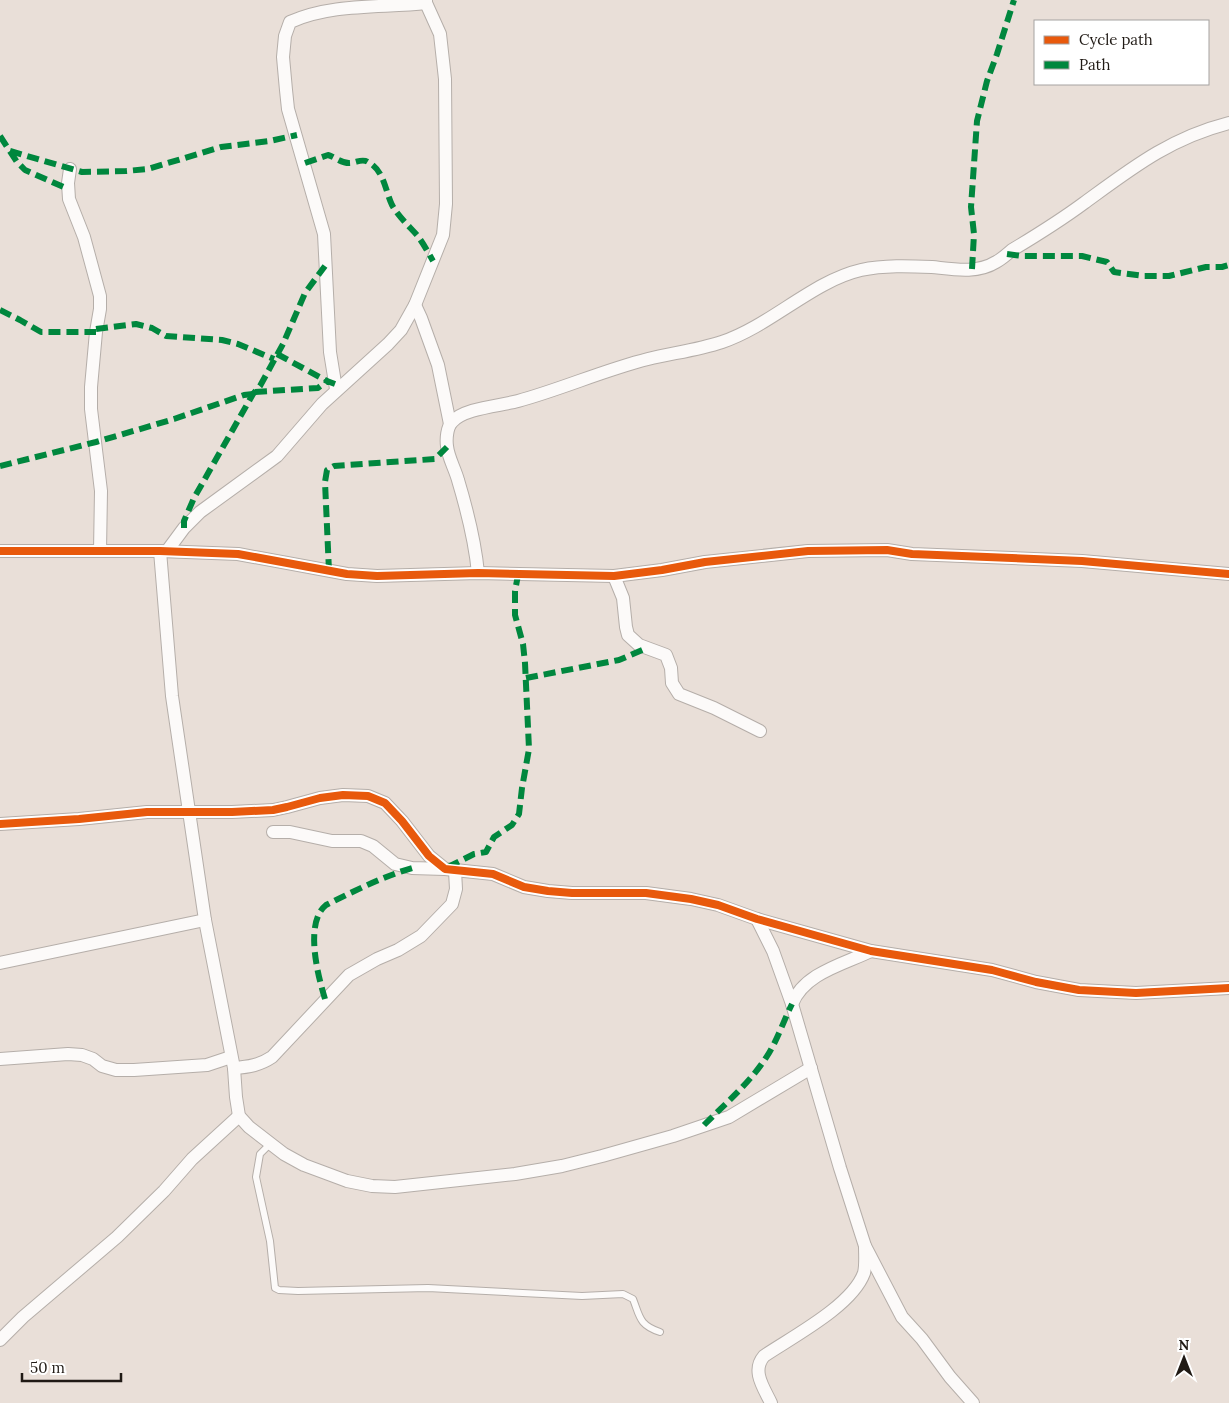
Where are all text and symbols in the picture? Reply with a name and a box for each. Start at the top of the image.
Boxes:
legend [1034,20,1209,85]
text: Cycle path [1079,30,1153,49]
text: Path [1079,55,1110,74]
north arrow [1159,1333,1209,1383]
text: N [1179,1336,1190,1354]
scale bar [22,1350,121,1382]
text: 50 m [30,1358,65,1377]

